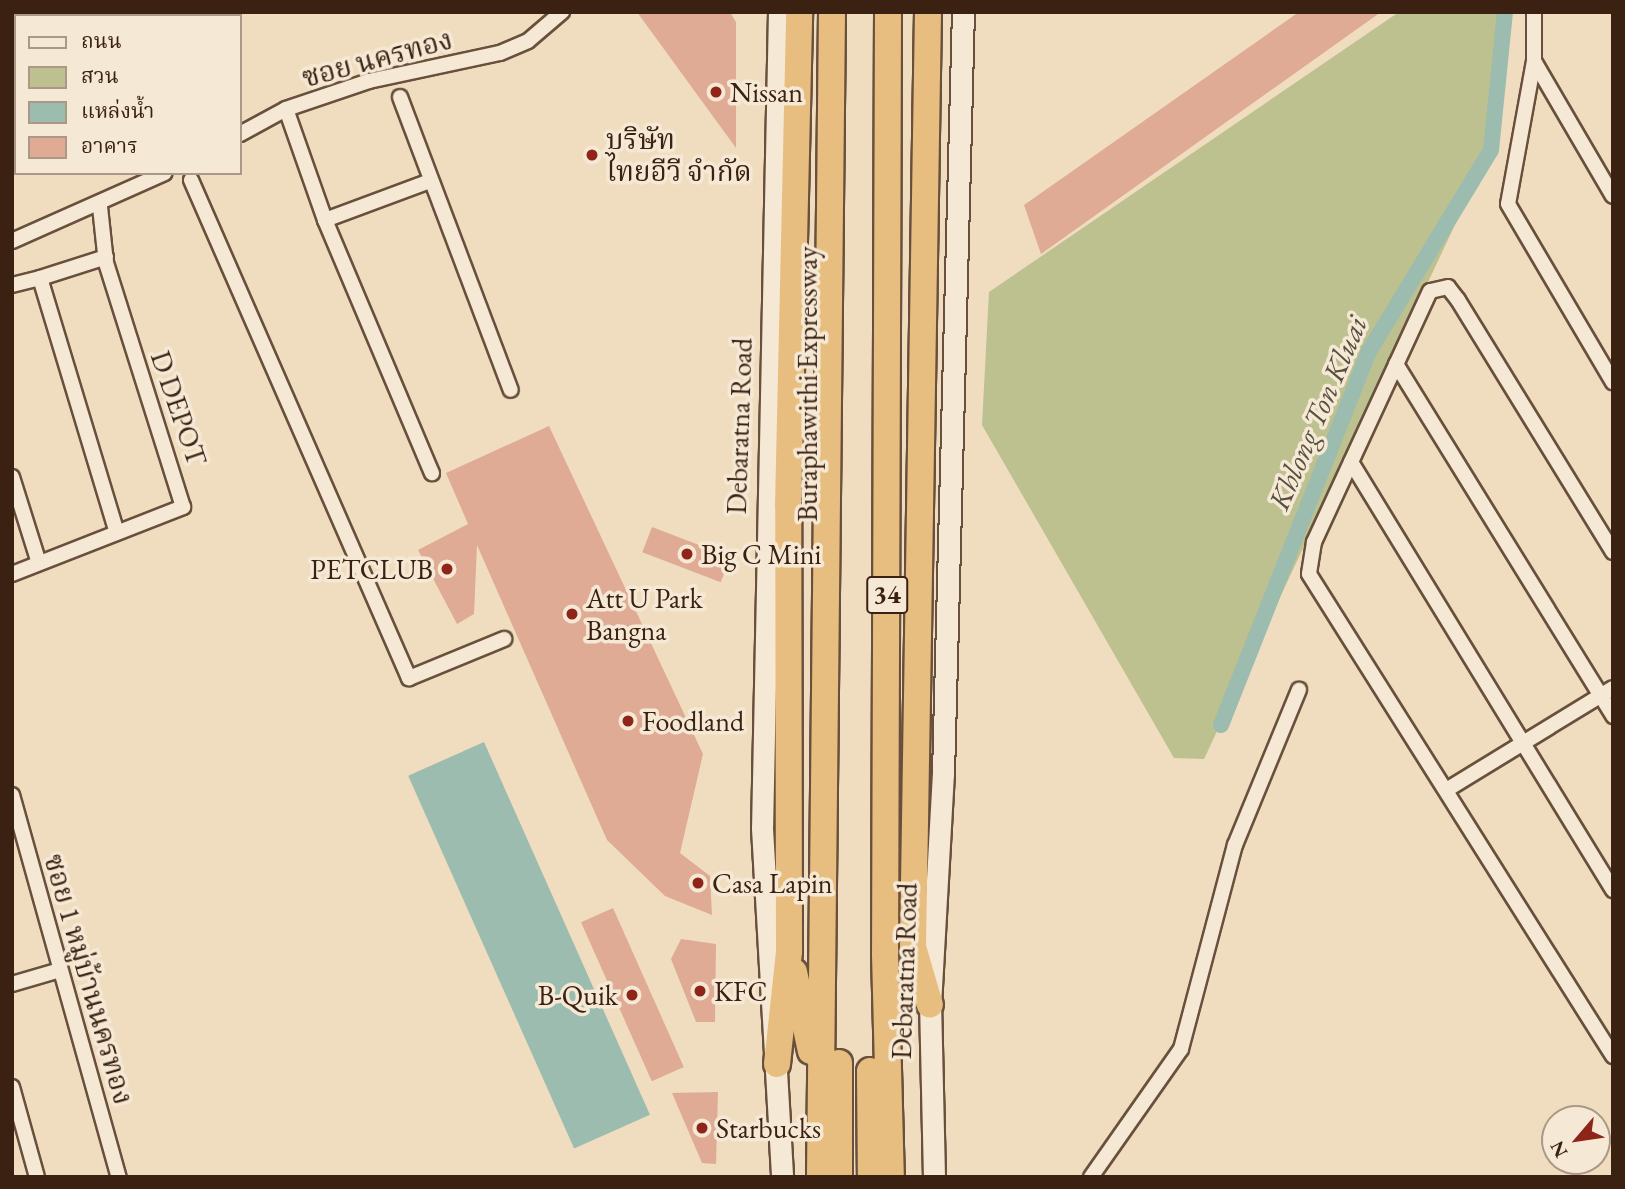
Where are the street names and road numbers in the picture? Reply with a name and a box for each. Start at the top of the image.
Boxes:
street label: ซอย นครทอง [298,22,456,94]
street label: Buraphawithi Expressway [790,246,824,522]
street label: Debaratna Road [719,337,759,515]
street label: D DEPOT [144,346,214,470]
road number: 34 [866,572,908,618]
street label: ซอย 1 หมู่บ้านนครทอง [37,850,141,1108]
street label: Debaratna Road [884,882,924,1060]

